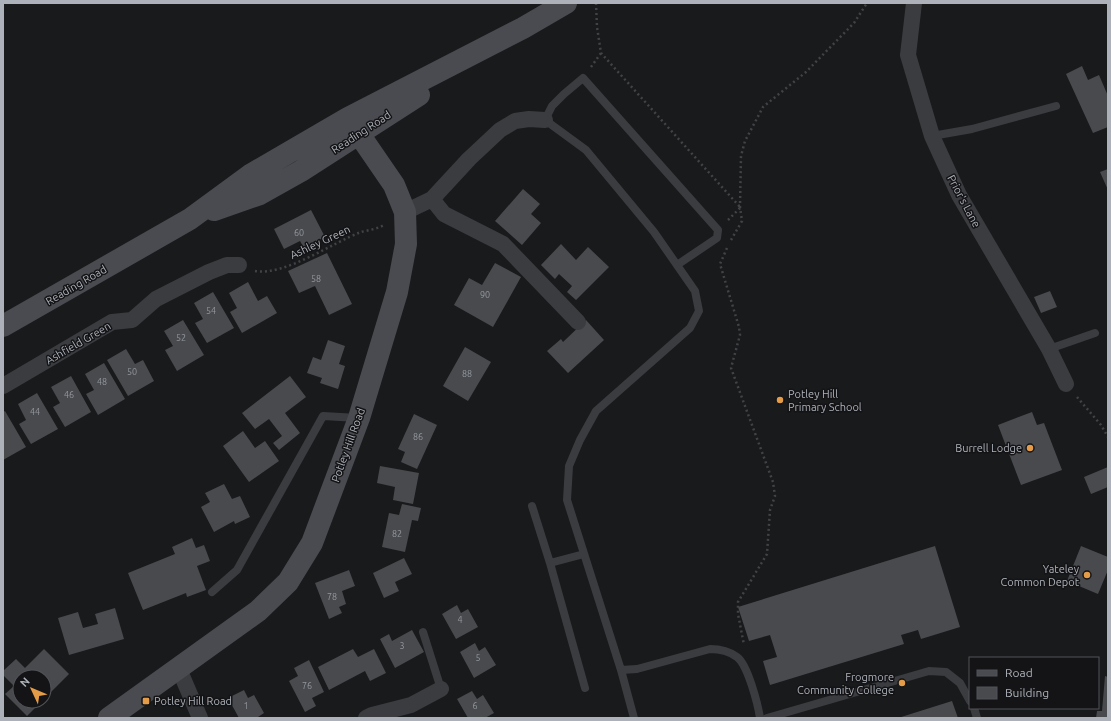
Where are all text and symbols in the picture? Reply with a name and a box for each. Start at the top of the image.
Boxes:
street label: Reading Road [329,108,393,156]
street label: Prior's Lane [945,173,983,229]
street label: Ashley Green [288,223,352,261]
house number: 60 [294,228,304,238]
street label: Reading Road [43,263,109,307]
house number: 58 [311,274,321,284]
house number: 90 [480,290,490,300]
house number: 54 [206,306,216,316]
street label: Ashfield Green [43,320,113,366]
house number: 52 [176,333,186,343]
house number: 50 [127,367,137,377]
house number: 88 [462,369,472,379]
house number: 48 [97,377,107,387]
place label: Potley Hill Primary School [788,388,862,413]
house number: 46 [64,390,74,400]
marker: Potley Hill Primary School [775,395,785,405]
street label: Potley Hill Road [329,406,367,484]
house number: 44 [30,407,40,417]
house number: 86 [413,432,423,442]
place label: Burrell Lodge [955,442,1022,454]
marker: Burrell Lodge [1025,443,1035,453]
house number: 82 [392,529,402,539]
place label: Yateley Common Depot [1001,563,1080,588]
marker: Yateley Common Depot [1082,570,1092,580]
house number: 78 [327,592,337,602]
house number: 4 [457,615,463,625]
house number: 3 [399,641,405,651]
house number: 5 [475,653,481,663]
legend [969,657,1099,709]
text: Road [1005,666,1033,679]
north arrow [12,669,52,709]
place label: Frogmore Community College [797,671,894,696]
text: N [18,675,32,689]
marker: Frogmore Community College [897,678,907,688]
house number: 76 [302,681,312,691]
text: Building [1005,686,1049,699]
place label: Potley Hill Road [154,695,232,707]
marker: Potley Hill Road [141,696,151,706]
house number: 1 [243,701,249,711]
house number: 6 [472,701,478,711]

